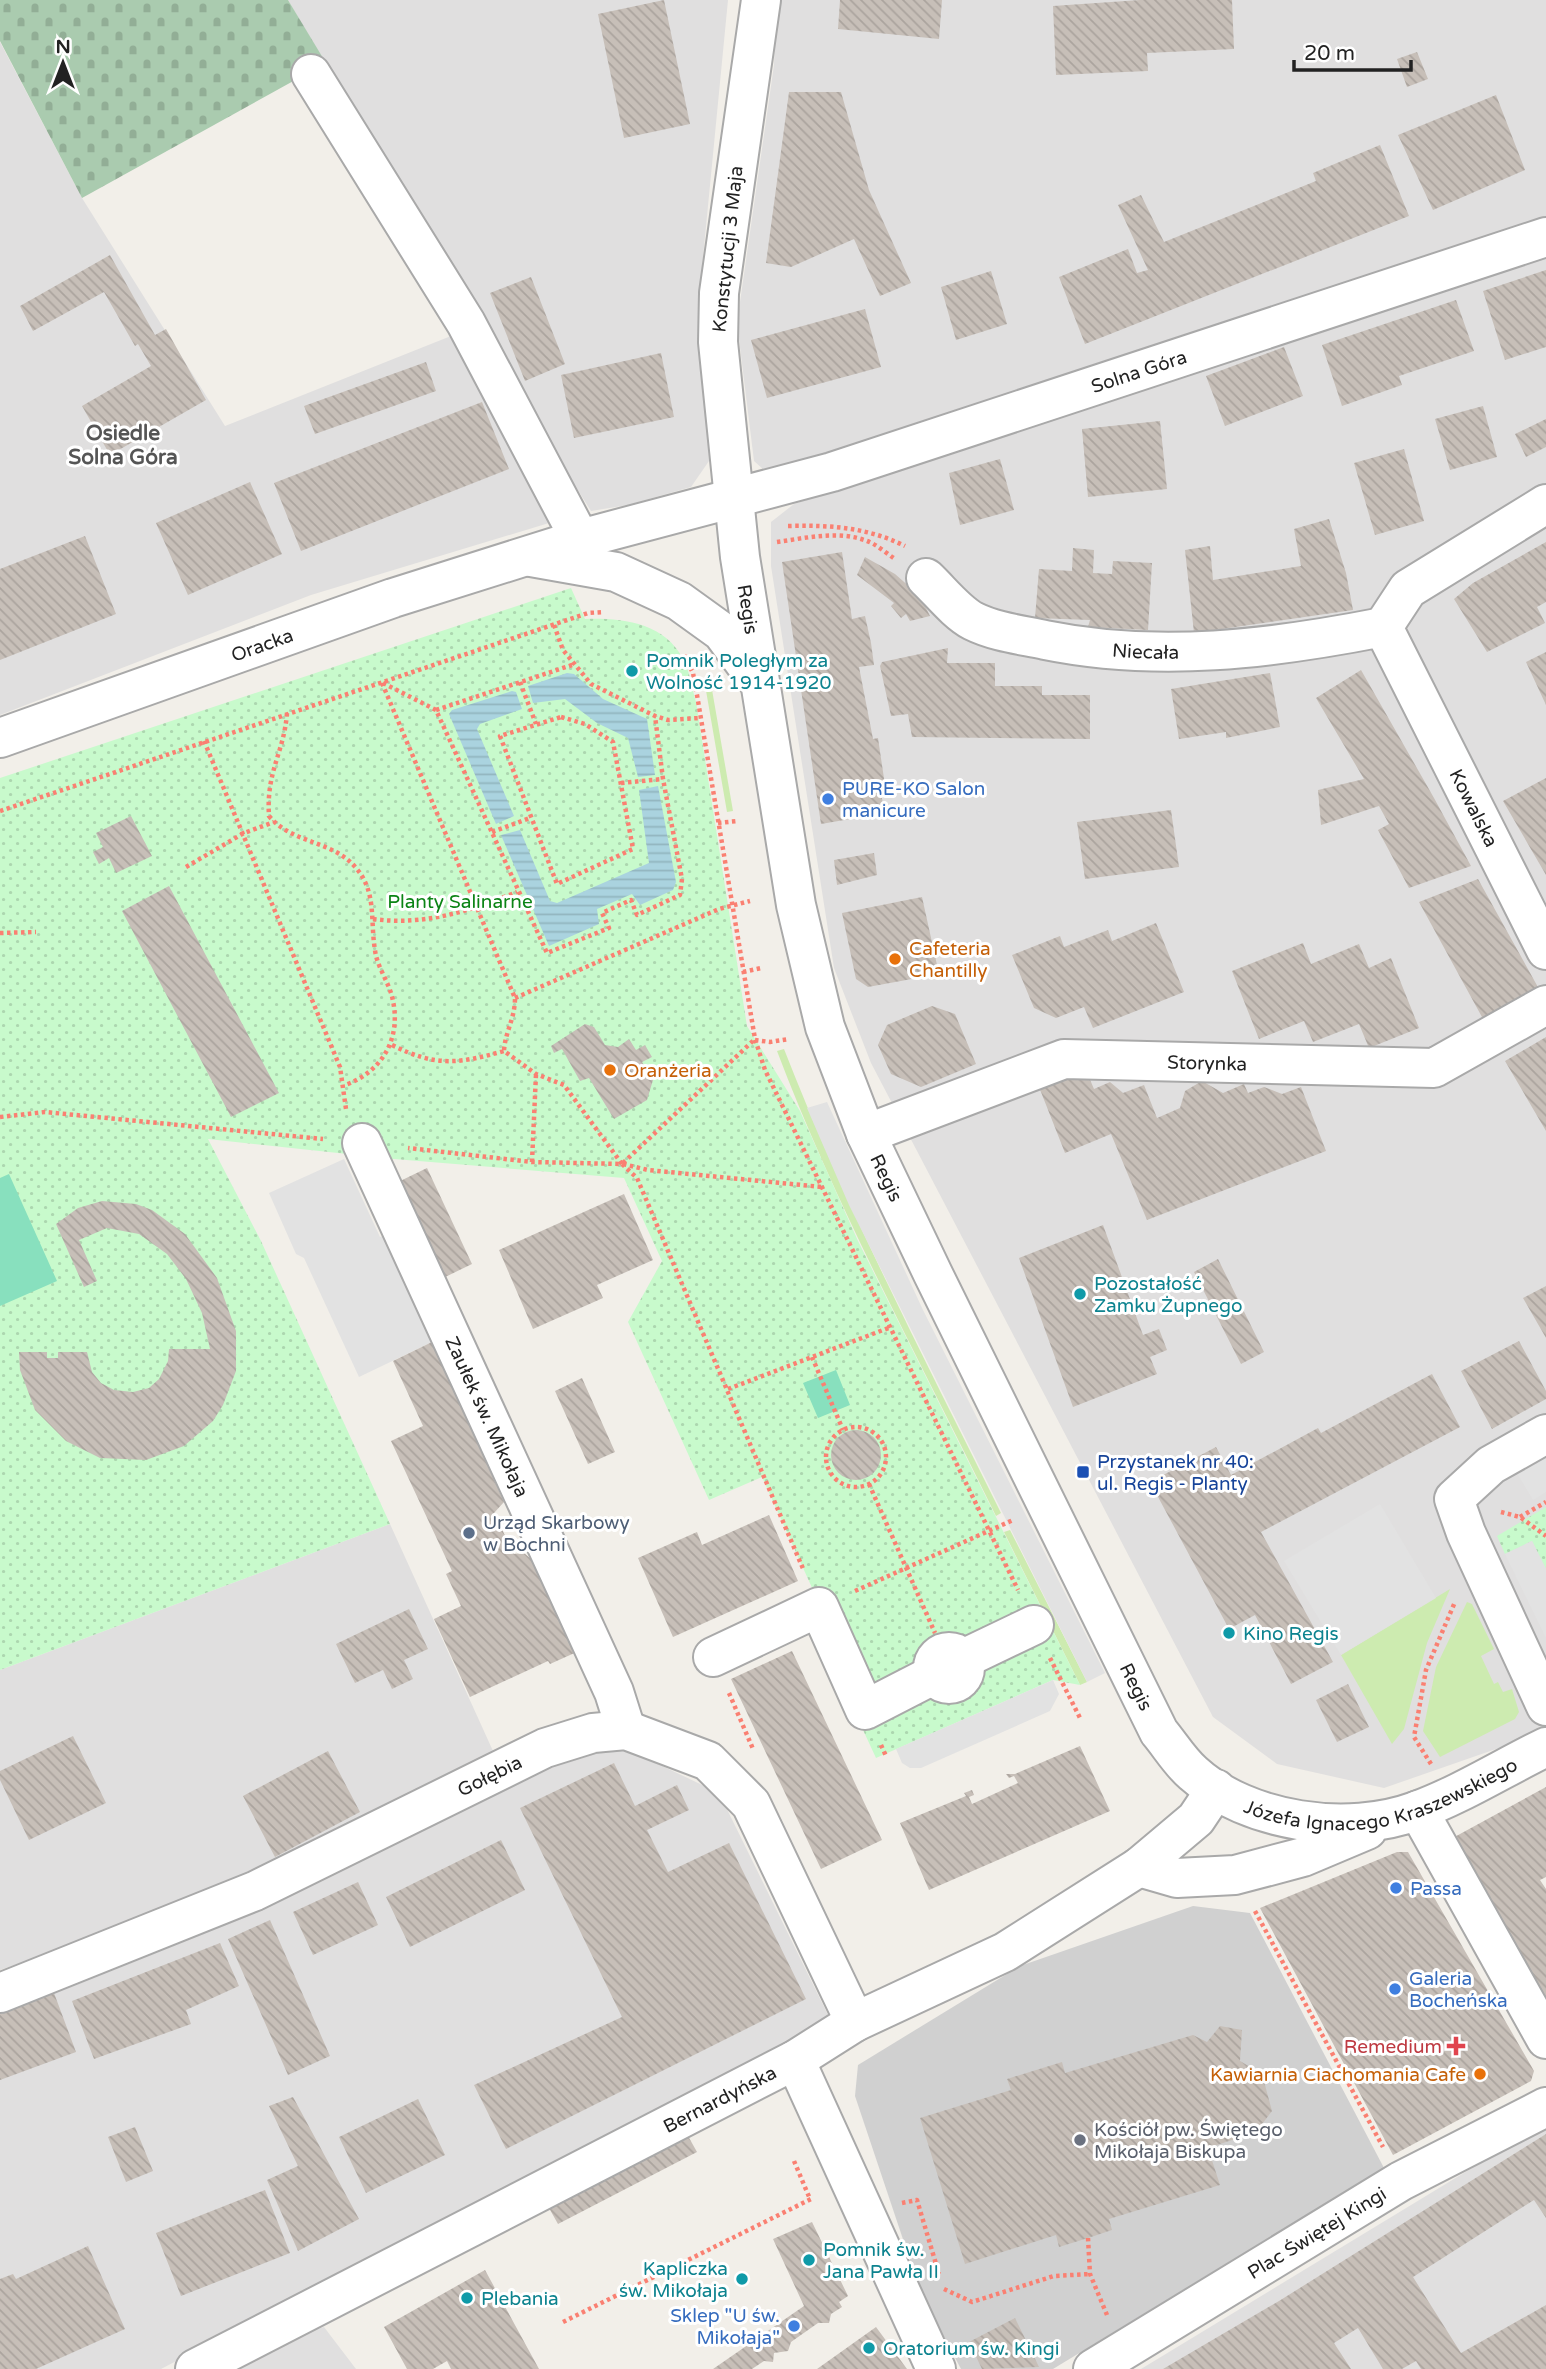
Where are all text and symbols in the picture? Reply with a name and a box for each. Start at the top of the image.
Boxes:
north arrow [28,28,98,98]
scale bar [1294,28,1411,72]
text: N [55,36,71,58]
text: 20 m [1304,41,1355,66]
street label: Konstytucji 3 Maja [708,165,748,334]
street label: Solna Góra [1089,346,1190,398]
district label: Osiedle Solna Góra [68,421,178,470]
street label: Regis [733,583,762,636]
street label: Oracka [228,625,296,667]
street label: Niecała [1111,640,1179,664]
place label: Pomnik Poległym za Wolność 1914-1920 [646,650,831,694]
marker: Pomnik Poległym za Wolność 1914-1920 [624,663,640,679]
street label: Kowalska [1444,766,1502,851]
place label: PURE-KO Salon manicure [842,778,985,822]
marker: PURE-KO Salon manicure [820,791,836,807]
park label: Planty Salinarne [387,891,533,913]
place label: Cafeteria Chantilly [909,938,991,982]
marker: Cafeteria Chantilly [887,951,903,967]
street label: Storynka [1167,1052,1247,1075]
place label: Oranżeria [624,1060,712,1082]
marker: Oranżeria [602,1062,618,1078]
street label: Regis [865,1151,907,1205]
place label: Pozostałość Zamku Żupnego [1094,1273,1243,1317]
marker: Pozostałość Zamku Żupnego [1072,1286,1088,1302]
street label: Zaułek św. Mikołaja [440,1333,533,1501]
place label: Przystanek nr 40: ul. Regis - Planty [1097,1451,1254,1495]
marker: Przystanek nr 40: ul. Regis - Planty [1075,1464,1091,1480]
place label: Urząd Skarbowy w Bochni [483,1512,630,1556]
marker: Urząd Skarbowy w Bochni [461,1525,477,1541]
place label: Kino Regis [1243,1623,1339,1645]
marker: Kino Regis [1221,1625,1237,1641]
street label: Regis [1115,1660,1157,1714]
street label: Gołębia [454,1751,526,1801]
street label: Józefa Ignacego Kraszewskiego [1241,1754,1521,1835]
place label: Passa [1410,1878,1462,1900]
marker: Passa [1388,1880,1404,1896]
place label: Galeria Bocheńska [1409,1968,1508,2012]
marker: Galeria Bocheńska [1387,1981,1403,1997]
place label: Remedium [1344,2036,1442,2058]
marker: Remedium [1448,2038,1464,2054]
street label: Bernardyńska [660,2062,780,2138]
place label: Kawiarnia Ciachomania Cafe [1210,2064,1466,2086]
marker: Kawiarnia Ciachomania Cafe [1472,2066,1488,2082]
place label: Kościół pw. Świętego Mikołaja Biskupa [1094,2118,1283,2163]
marker: Kościół pw. Świętego Mikołaja Biskupa [1072,2132,1088,2148]
street label: Plac Świętej Kingi [1244,2183,1390,2284]
place label: Pomnik św. Jana Pawła II [823,2239,939,2283]
marker: Pomnik św. Jana Pawła II [801,2252,817,2268]
place label: Kapliczka św. Mikołaja [619,2258,728,2302]
marker: Kapliczka św. Mikołaja [734,2271,750,2287]
place label: Plebania [481,2288,559,2310]
marker: Plebania [459,2290,475,2306]
place label: Sklep "U św. Mikołaja" [670,2305,780,2349]
marker: Sklep "U św. Mikołaja" [786,2318,802,2334]
place label: Oratorium św. Kingi [883,2338,1060,2360]
marker: Oratorium św. Kingi [861,2340,877,2356]

